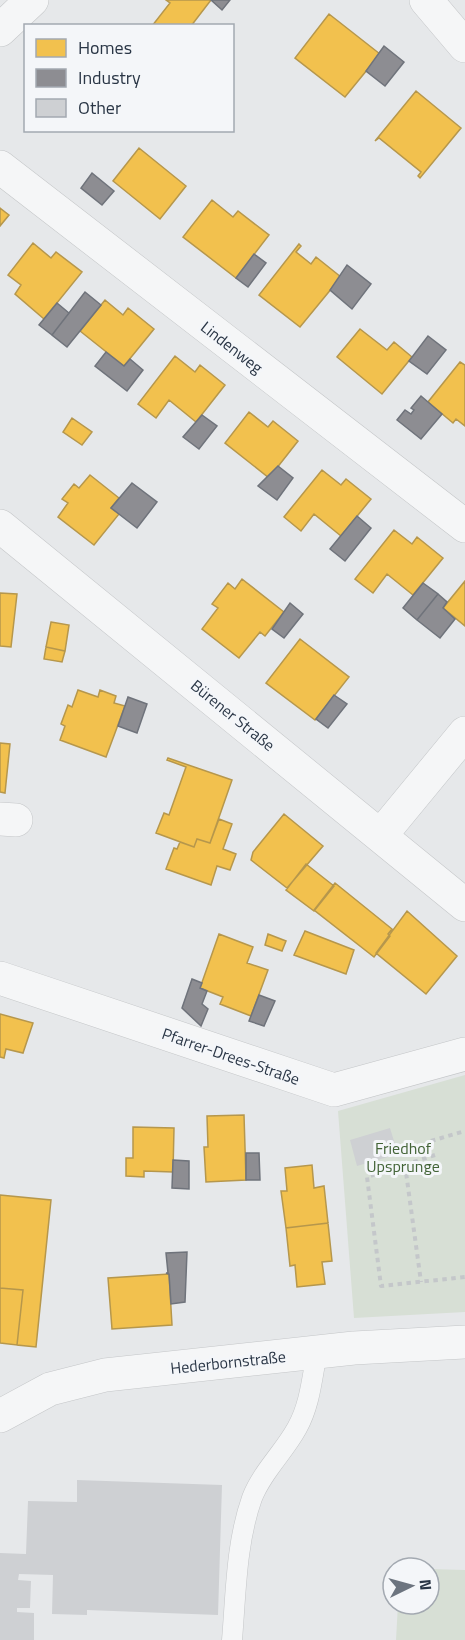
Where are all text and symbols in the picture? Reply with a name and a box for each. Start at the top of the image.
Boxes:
legend [24,24,234,132]
text: Homes [78,34,132,61]
text: Industry [78,64,141,91]
text: Other [78,94,121,121]
street label: Lindenweg [196,315,268,379]
street label: Bürener Straße [186,673,280,757]
street label: Pfarrer-Drees-Straße [159,1021,303,1091]
park label: Friedhof Upsprunge [366,1136,440,1178]
street label: Hederbornstraße [169,1344,287,1380]
north arrow [381,1556,441,1616]
text: N [414,1578,438,1591]

